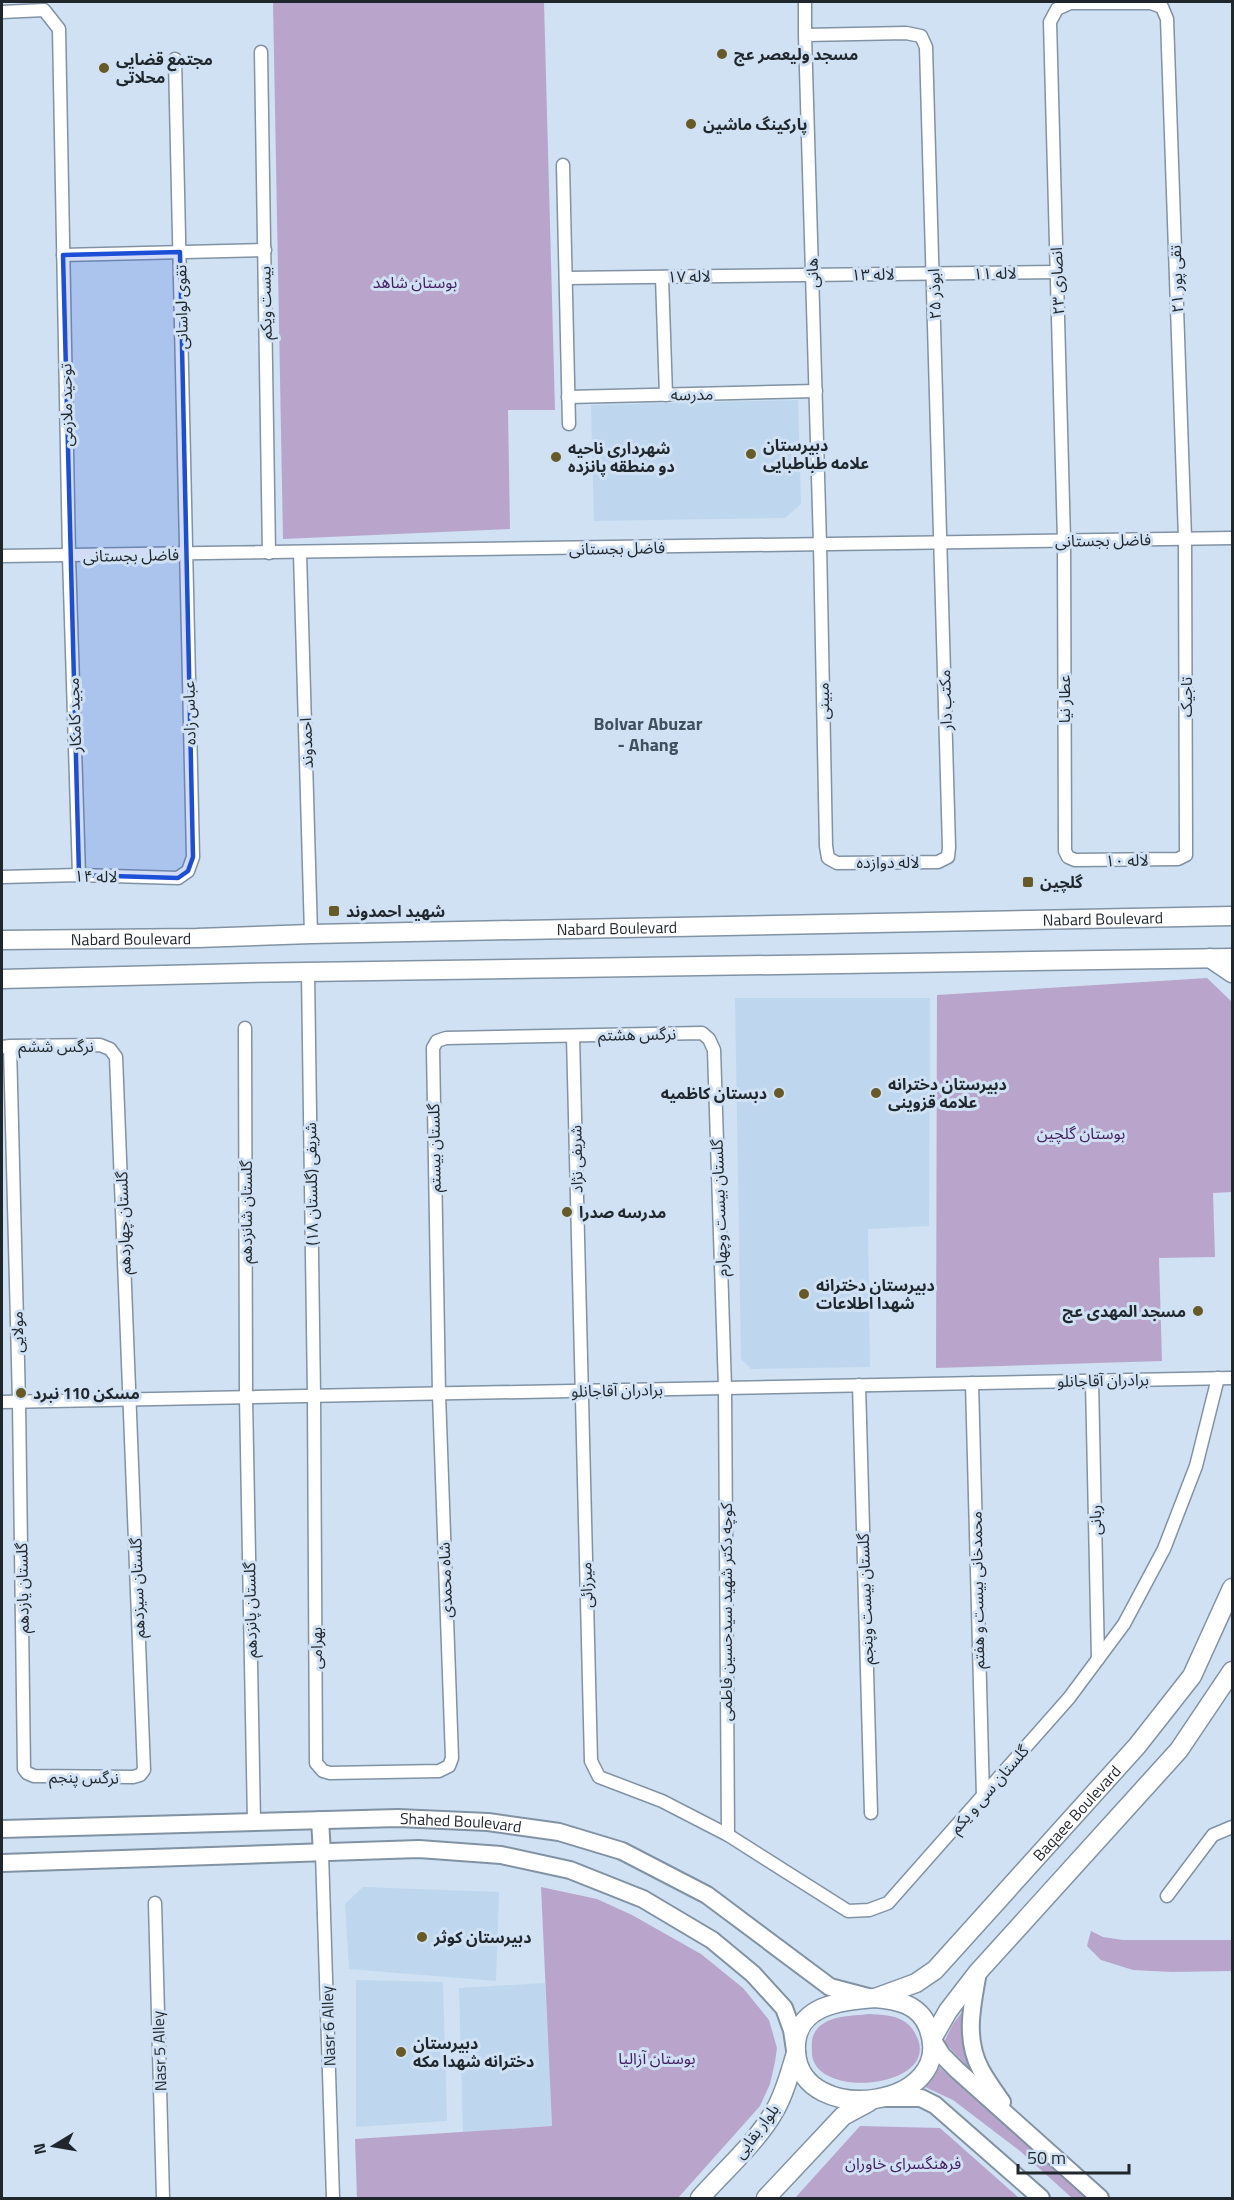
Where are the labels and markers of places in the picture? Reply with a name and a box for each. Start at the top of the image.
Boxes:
place label: مسجد ولیعصر عج [734,42,858,67]
place label: مجتمع قضایی محلاتی [116,47,213,89]
marker: مسجد ولیعصر عج [715,47,729,61]
marker: مجتمع قضایی محلاتی [97,61,111,75]
place label: پارکینگ ماشین [703,112,807,136]
marker: پارکینگ ماشین [684,117,698,131]
place label: دبیرستان علامه طباطبایی [763,433,869,475]
place label: شهرداری ناحیه دو منطقه پانزده [568,436,675,478]
marker: دبیرستان علامه طباطبایی [744,447,758,461]
marker: شهرداری ناحیه دو منطقه پانزده [549,450,563,464]
place label: گلچین [1040,870,1083,894]
marker: گلچین [1021,875,1035,889]
place label: شهید احمدوند [346,899,445,923]
marker: شهید احمدوند [327,904,341,918]
place label: دبیرستان دخترانه علامه قزوینی [888,1072,1007,1114]
place label: دبستان کاظمیه [661,1081,767,1105]
marker: دبستان کاظمیه [772,1086,786,1100]
marker: دبیرستان دخترانه علامه قزوینی [869,1086,883,1100]
place label: مدرسه صدرا [579,1200,666,1224]
marker: مدرسه صدرا [560,1205,574,1219]
place label: دبیرستان دخترانه شهدا اطلاعات [816,1273,935,1315]
marker: دبیرستان دخترانه شهدا اطلاعات [797,1287,811,1301]
place label: مسجد المهدی عج [1062,1299,1186,1324]
marker: مسجد المهدی عج [1191,1304,1205,1318]
place label: مسکن 110 نبرد [33,1381,140,1405]
marker: مسکن 110 نبرد [14,1386,28,1400]
place label: دبیرستان کوثر [433,1925,531,1949]
marker: دبیرستان کوثر [415,1930,429,1944]
place label: دبیرستان دخترانه شهدا مکه [413,2031,534,2073]
marker: دبیرستان دخترانه شهدا مکه [394,2045,408,2059]

